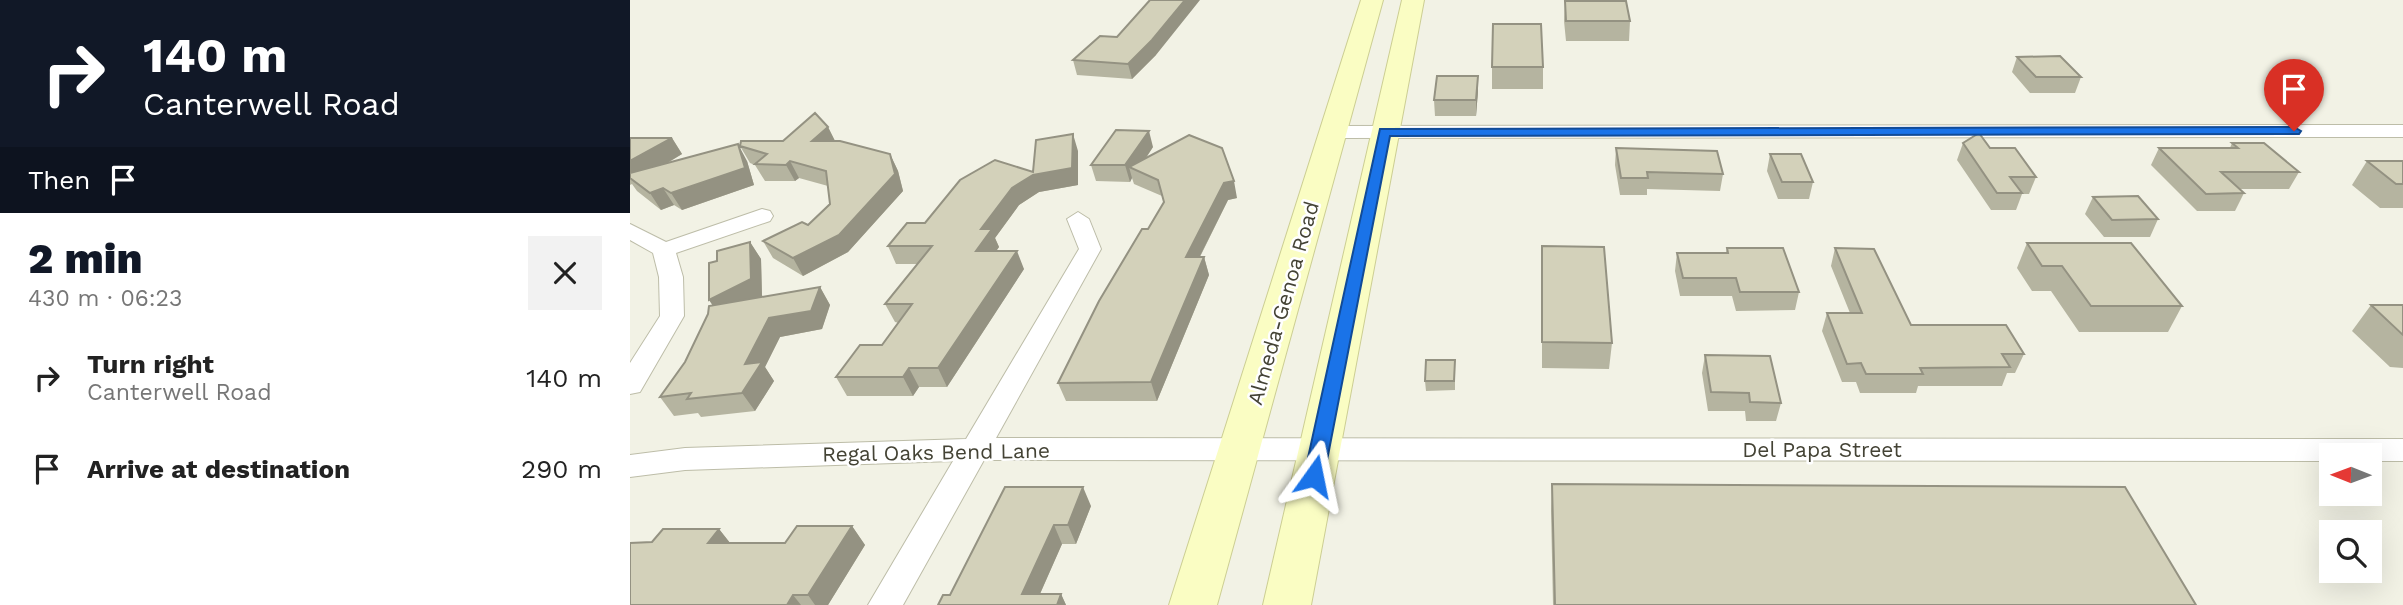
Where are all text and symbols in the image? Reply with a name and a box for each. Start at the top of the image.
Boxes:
text: 140 m [143,26,287,84]
icon: right [28,28,119,119]
pin [2264,59,2324,131]
icon: arrive [2275,70,2313,108]
text: Canterwell Road [143,85,400,123]
icon: arrive [104,161,142,199]
text: Then [28,165,90,195]
street label: Almeda-Genoa Road [1242,198,1324,408]
text: 2 min [28,234,142,283]
button: close [528,236,602,310]
text: 430 m · 06:23 [28,285,182,312]
text: Turn right [87,349,214,379]
icon: right [28,359,66,397]
text: 140 m [526,363,602,393]
text: Canterwell Road [87,379,272,406]
street label: Del Papa Street [1742,437,1902,462]
street label: Regal Oaks Bend Lane [822,438,1050,466]
position arrow [1277,439,1351,513]
north arrow [2319,443,2382,506]
map controls [2319,443,2382,583]
icon: arrive [28,450,66,488]
text: Arrive at destination [87,454,350,484]
text: 290 m [521,454,602,484]
button: search [2319,520,2382,583]

